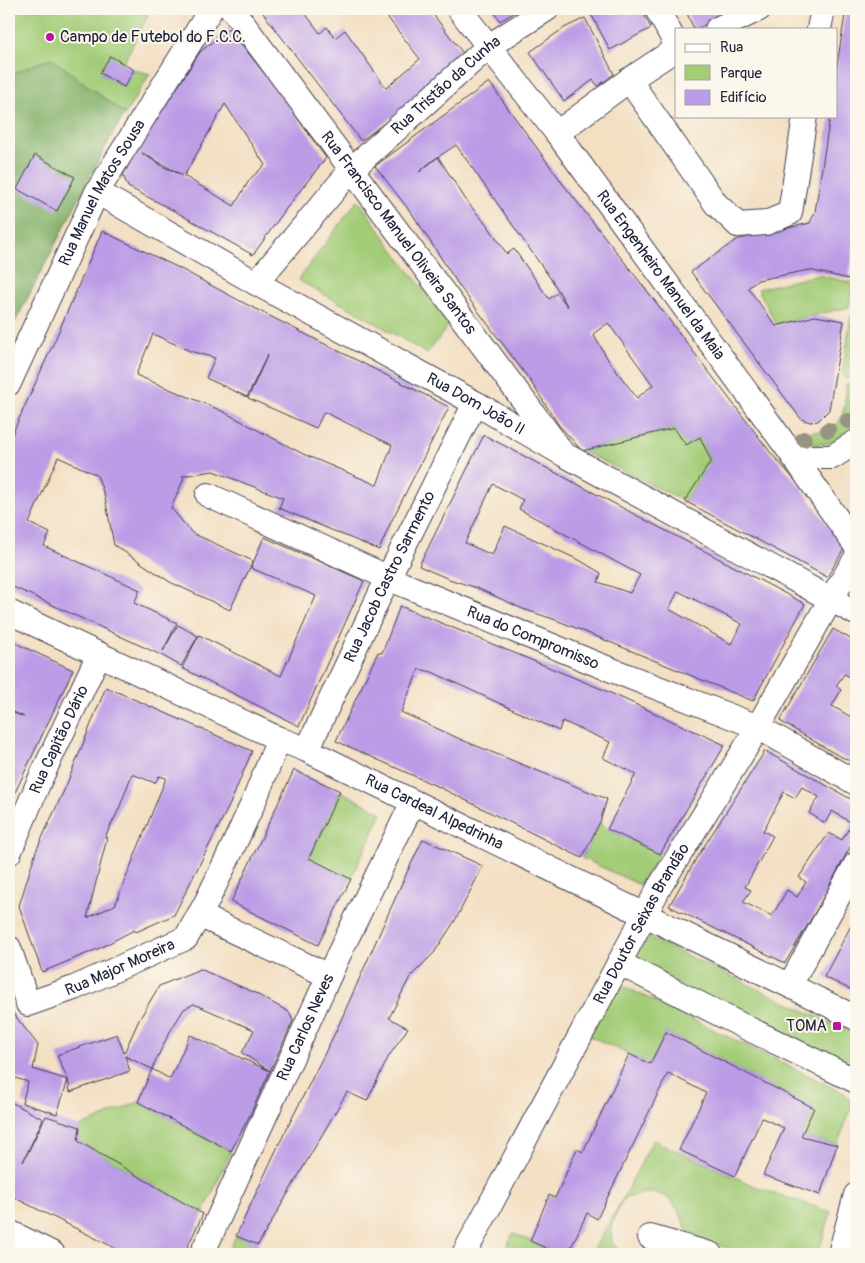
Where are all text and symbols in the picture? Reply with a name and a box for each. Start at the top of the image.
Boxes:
place label: Campo de Futebol do F.C.C. [60,27,246,47]
legend [675,28,838,118]
marker: Campo de Futebol do F.C.C. [44,31,56,43]
street label: Rua Tristão da Cunha [387,31,504,139]
text: Rua [720,38,743,57]
text: Parque [720,64,763,83]
text: Edifício [720,88,766,107]
street label: Rua Manuel Matos Sousa [54,116,150,269]
street label: Rua Francisco Manuel Oliveira Santos [317,127,481,338]
street label: Rua Engenheiro Manuel da Maia [592,186,729,364]
street label: Rua Dom João II [423,368,528,440]
street label: Rua Jacob Castro Sarmento [340,487,440,666]
street label: Rua do Compromisso [464,602,602,674]
street label: Rua Capitão Dário [25,682,93,797]
street label: Rua Cardeal Alpedrinha [362,770,507,854]
street label: Rua Doutor Seixas Brandão [589,839,694,1008]
street label: Rua Major Moreira [62,934,178,1000]
street label: Rua Carlos Neves [272,971,338,1084]
place label: TOMA [786,1016,827,1036]
marker: TOMA [831,1020,843,1032]

